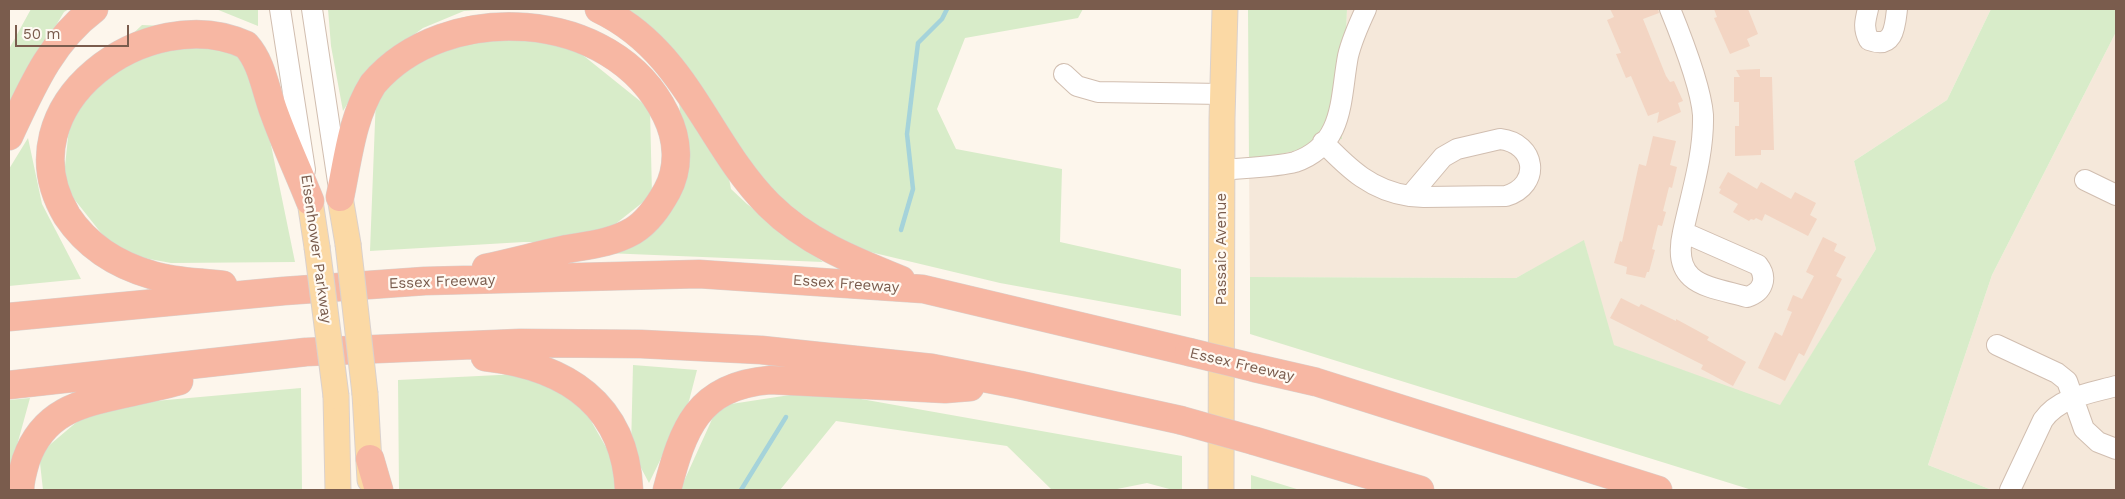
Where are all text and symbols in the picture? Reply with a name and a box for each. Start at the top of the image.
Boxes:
scale bar [18,15,131,47]
text: 50 m [23,25,60,43]
street label: Eisenhower Parkway [297,173,335,325]
street label: Passaic Avenue [1213,193,1231,305]
street label: Essex Freeway [388,271,496,293]
street label: Essex Freeway [792,271,900,297]
street label: Essex Freeway [1188,344,1296,386]

